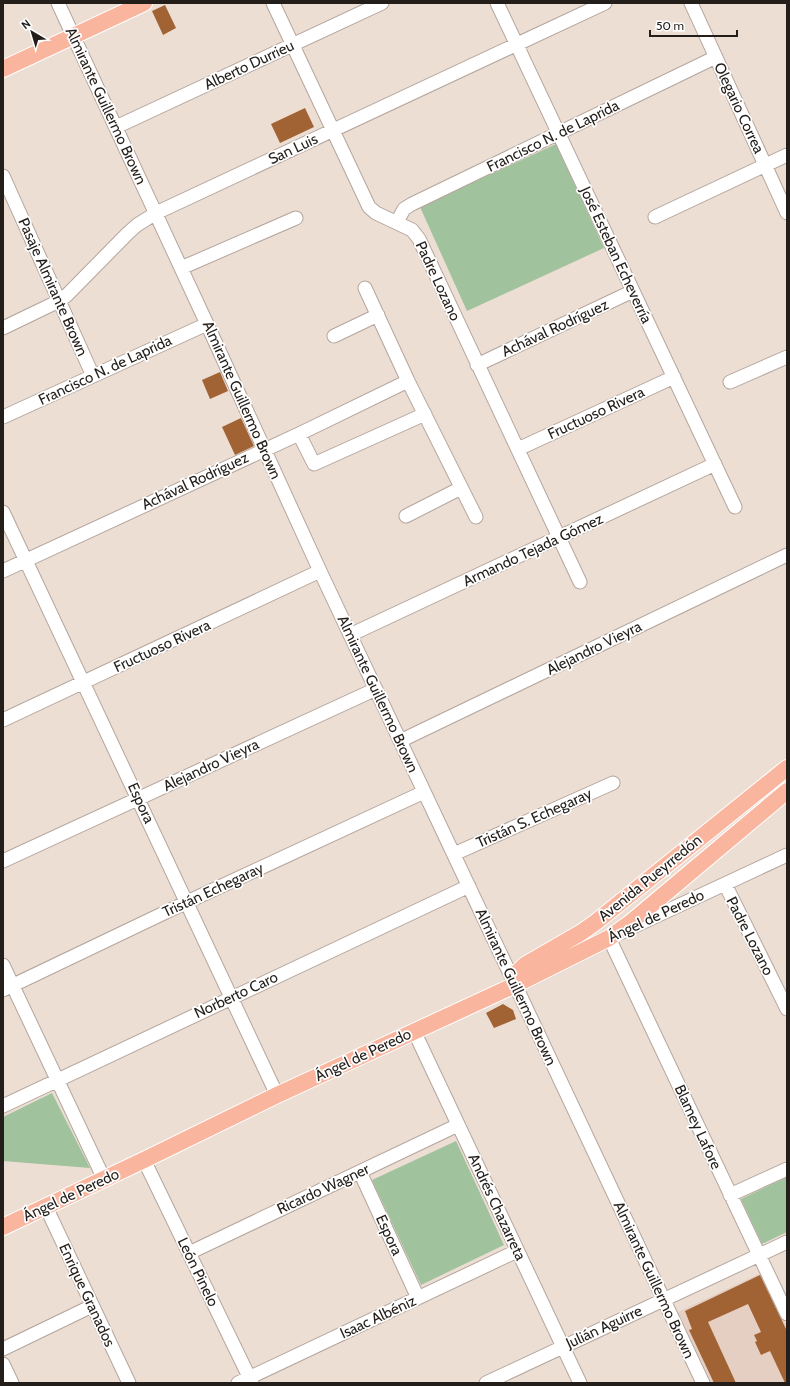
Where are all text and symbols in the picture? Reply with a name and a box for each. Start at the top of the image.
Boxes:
north arrow [12,12,52,52]
scale bar [650,12,737,38]
text: N [18,16,33,32]
text: 50 m [656,18,684,33]
street label: Almirante Guillermo Brown [62,25,150,187]
street label: Alberto Durrieu [201,36,297,94]
street label: Olegario Correa [710,60,768,157]
street label: Francisco N. de Laprida [484,96,623,176]
street label: San Luis [265,130,321,168]
street label: José Esteban Echeverría [576,183,656,327]
street label: Pasaje Almirante Brown [14,215,92,359]
street label: Padre Lozano [412,238,464,324]
street label: Achával Rodríguez [499,295,611,361]
street label: Almirante Guillermo Brown [199,318,285,482]
street label: Francisco N. de Laprida [36,331,175,409]
street label: Fructuoso Rivera [545,382,648,443]
street label: Achával Rodríguez [139,448,251,514]
street label: Armando Tejada Gómez [460,510,606,590]
street label: Almirante Guillermo Brown [334,613,422,775]
street label: Fructuoso Rivera [111,615,214,676]
street label: Alejandro Vieyra [544,617,645,679]
street label: Alejandro Vieyra [160,735,262,795]
street label: Espora [124,780,159,827]
street label: Tristán S. Echegaray [473,784,595,852]
street label: Avenida Pueyrredón [595,831,705,925]
street label: Tristán Echegaray [160,859,267,921]
street label: Ángel de Peredo [605,885,707,946]
street label: Padre Lozano [722,894,778,978]
street label: Almirante Guillermo Brown [472,906,560,1068]
street label: Norberto Caro [191,968,281,1022]
street label: Ángel de Peredo [312,1024,414,1085]
street label: Blamey Lafore [671,1082,726,1172]
street label: Andrés Chazarreta [464,1151,530,1264]
street label: Ricardo Wagner [274,1160,372,1218]
street label: Ángel de Peredo [20,1164,122,1225]
street label: Almirante Guillermo Brown [610,1199,698,1361]
street label: Espora [372,1212,407,1259]
street label: León Pinelo [174,1235,222,1309]
street label: Enrique Granados [55,1240,119,1350]
street label: Isaac Albéniz [337,1292,419,1342]
street label: Julián Aguirre [562,1301,645,1353]

